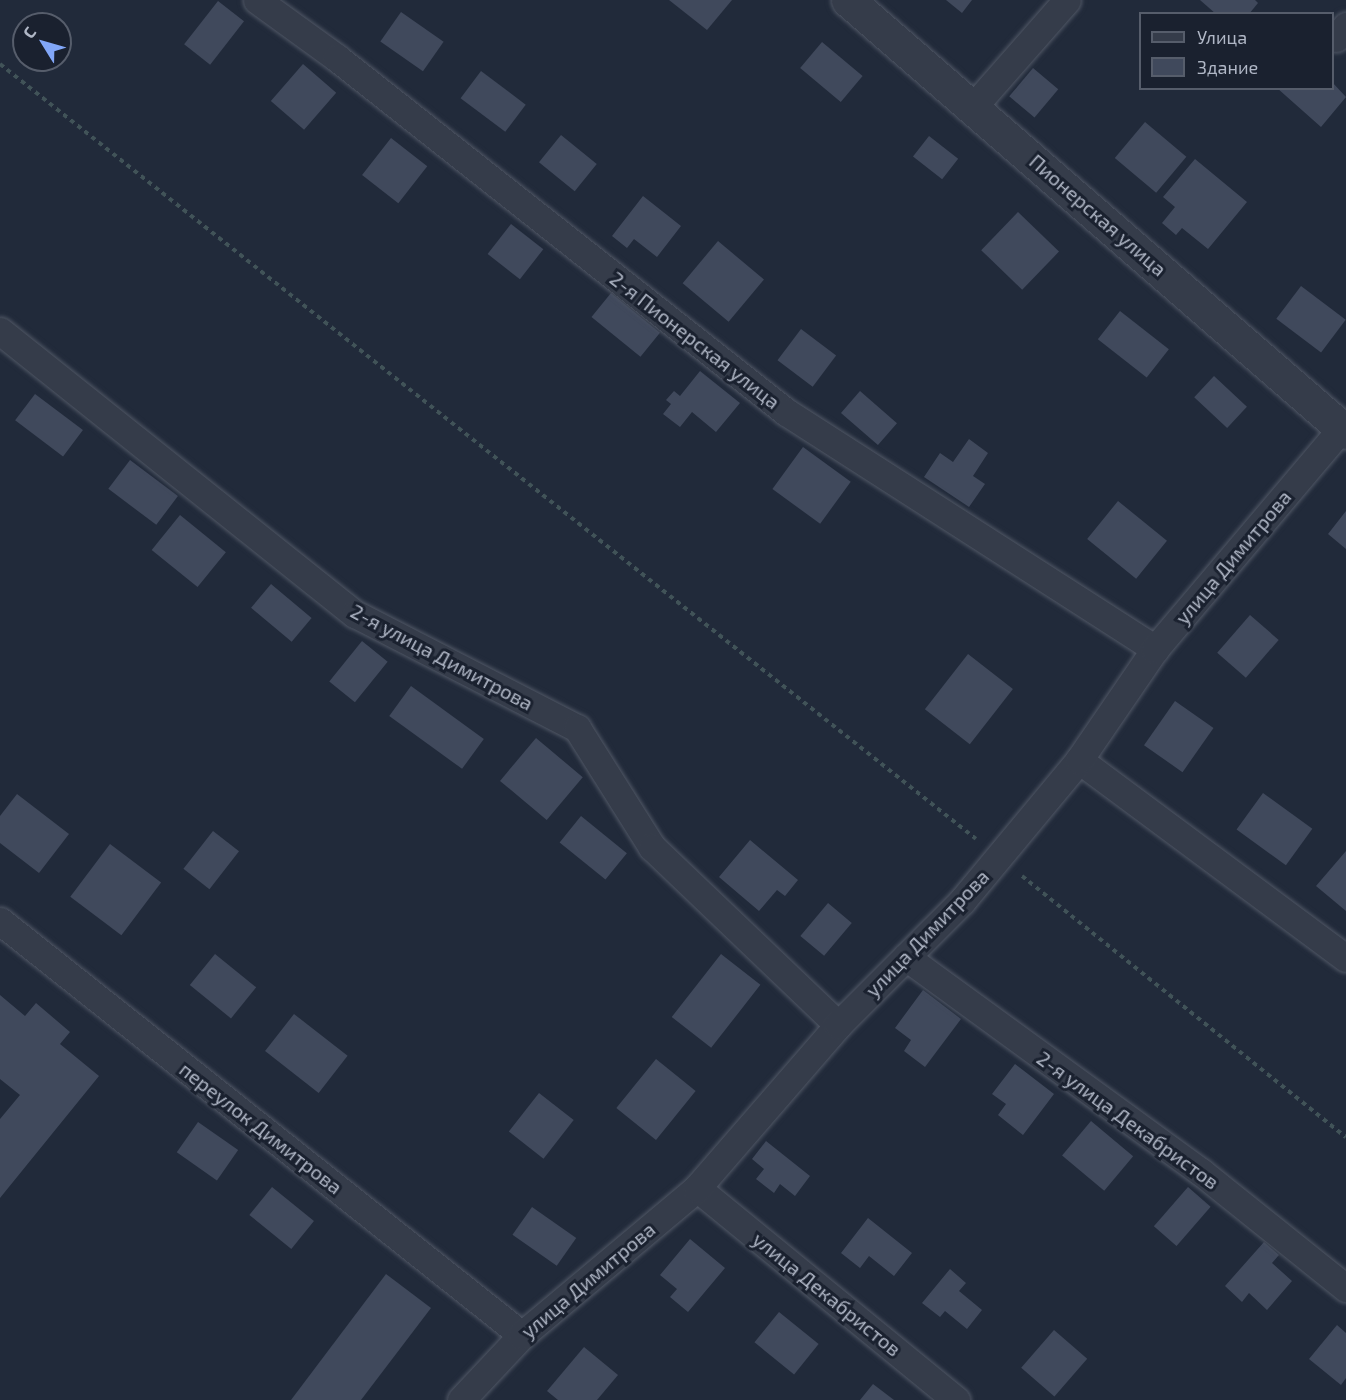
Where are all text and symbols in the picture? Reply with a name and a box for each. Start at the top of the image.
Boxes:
north arrow [12,12,72,72]
legend [1139,12,1334,90]
text: С [18,23,39,42]
text: Улица [1197,26,1247,48]
text: Здание [1197,56,1258,78]
street label: Пионерская улица [1025,149,1171,281]
street label: 2-я Пионерская улица [605,266,785,414]
street label: улица Димитрова [1170,485,1296,629]
street label: 2-я улица Димитрова [347,599,537,715]
street label: улица Димитрова [860,864,994,1002]
street label: 2-я улица Декабристов [1032,1046,1224,1194]
street label: переулок Димитрова [175,1057,347,1199]
street label: улица Димитрова [516,1217,660,1343]
street label: улица Декабристов [748,1227,906,1361]

